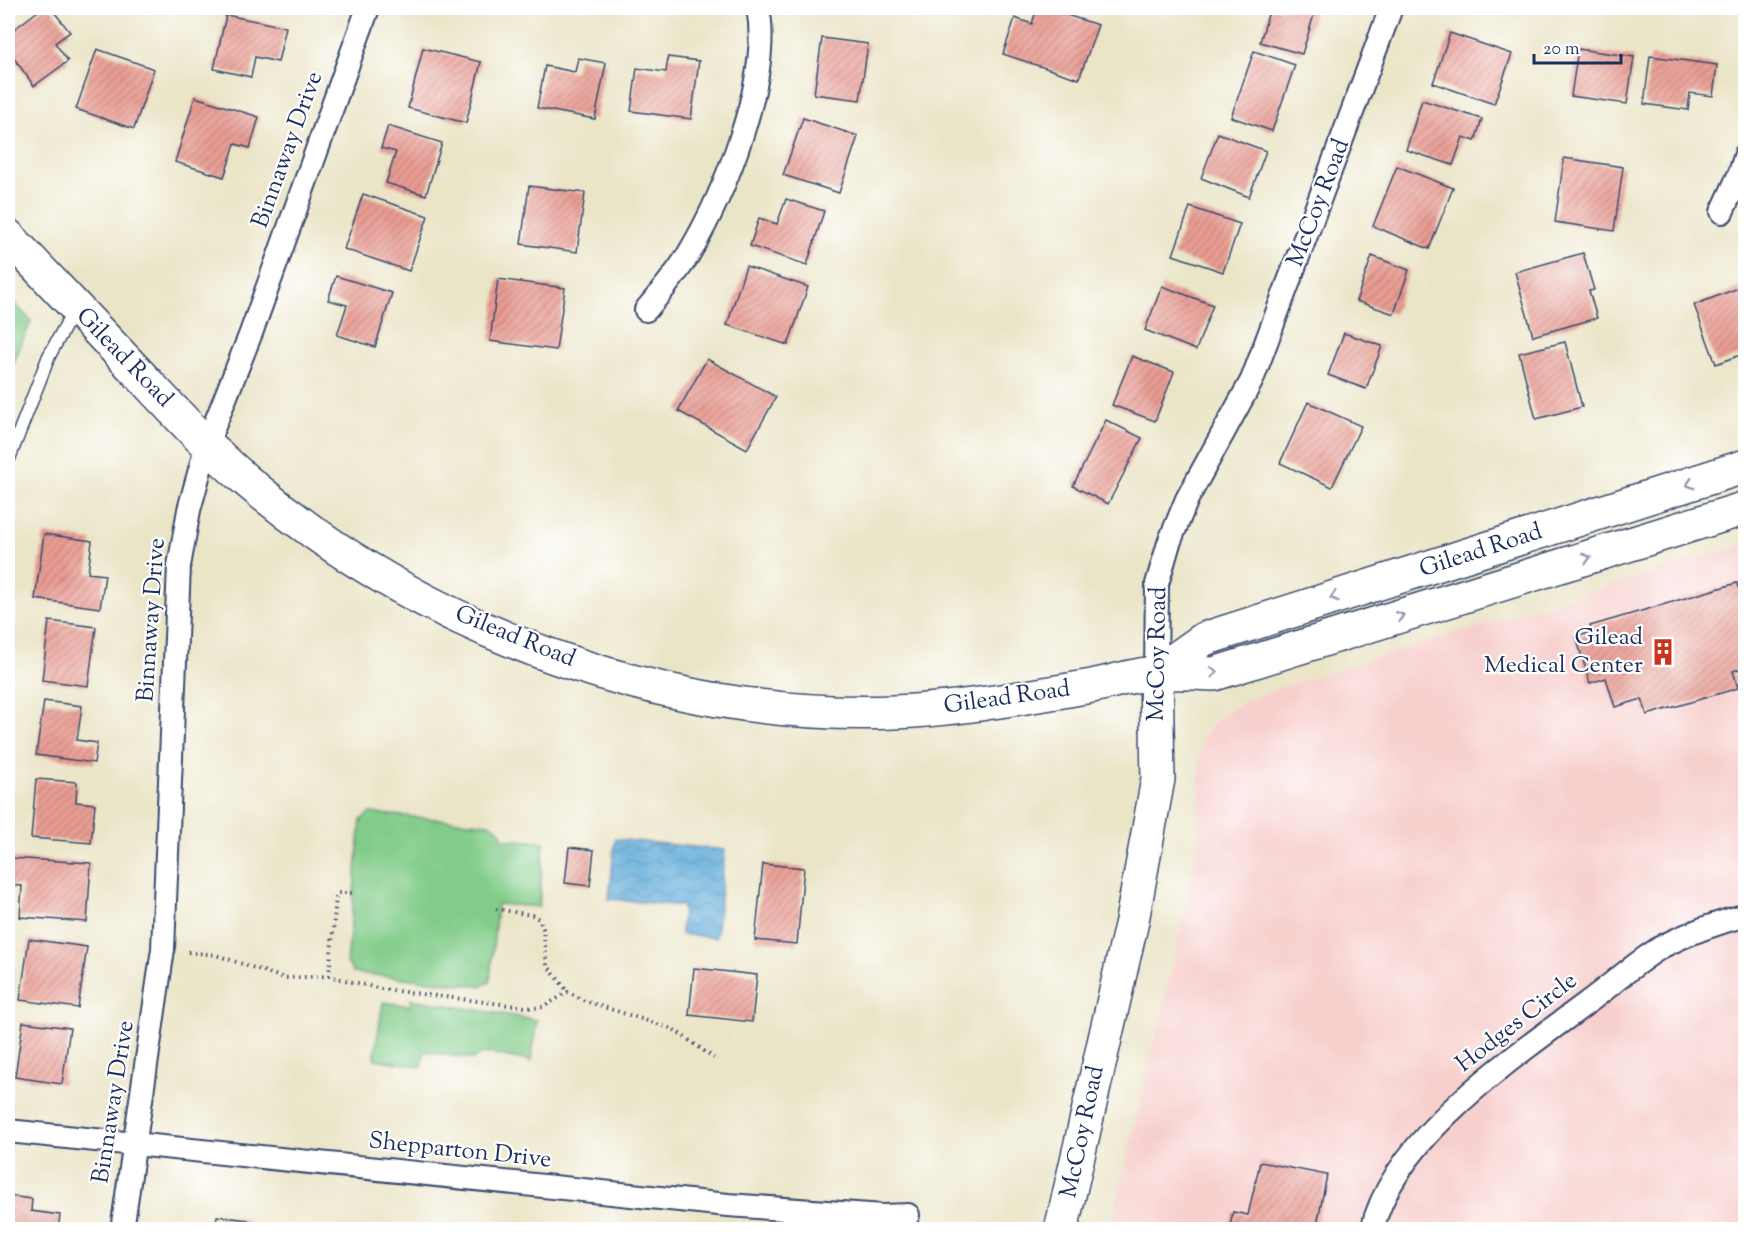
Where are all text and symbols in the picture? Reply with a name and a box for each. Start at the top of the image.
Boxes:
scale bar [1534,27,1621,65]
text: 20 m [1543,37,1580,63]
street label: Binnaway Drive [244,67,332,233]
street label: McCoy Road [1279,134,1359,272]
street label: Gilead Road [68,300,181,416]
one-way arrow [1685,477,1696,489]
street label: Gilead Road [1415,515,1547,587]
street label: Binnaway Drive [129,537,175,703]
one-way arrow [1581,553,1591,565]
street label: McCoy Road [1140,586,1176,722]
one-way arrow [1329,590,1340,602]
street label: Gilead Road [450,597,581,677]
one-way arrow [1394,611,1405,623]
place label: Gilead Medical Center [1484,621,1643,683]
building icon: Gilead Medical Center [1648,637,1678,667]
one-way arrow [1209,667,1219,679]
street label: Gilead Road [942,672,1073,724]
street label: Hodges Circle [1449,965,1585,1081]
street label: Binnaway Drive [84,1018,144,1186]
street label: McCoy Road [1052,1062,1114,1201]
street label: Shepparton Drive [367,1124,553,1178]

